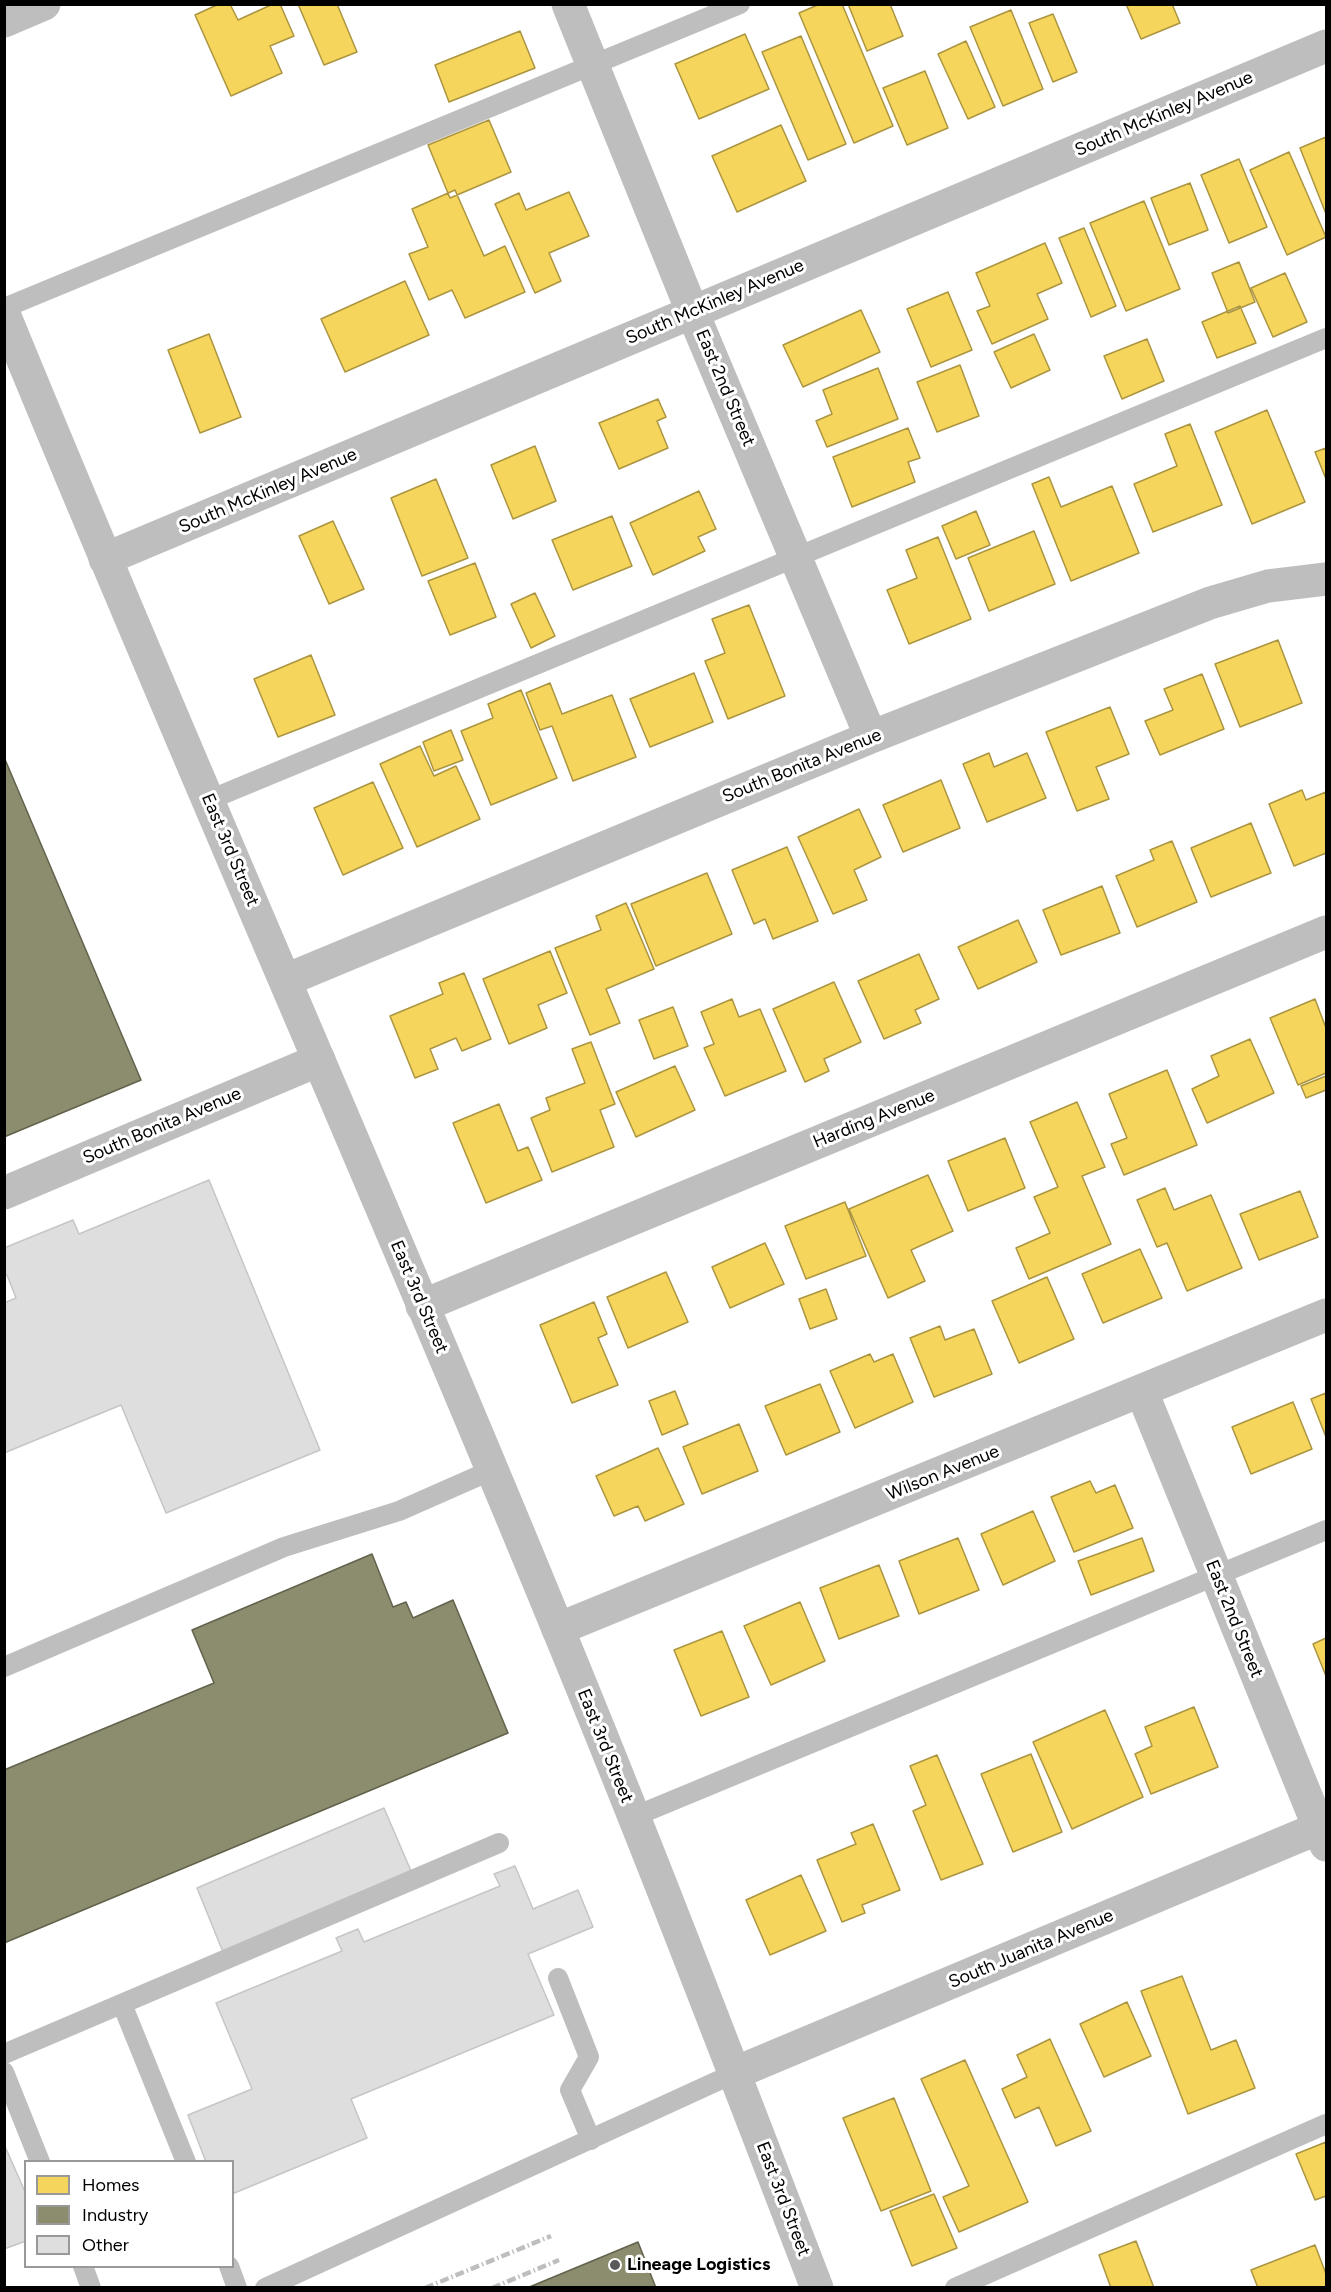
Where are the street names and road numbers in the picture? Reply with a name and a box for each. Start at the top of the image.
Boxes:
street label: South McKinley Avenue [1072,67,1256,161]
street label: South McKinley Avenue [623,255,807,349]
street label: East 2nd Street [691,326,759,450]
street label: South McKinley Avenue [176,444,360,538]
street label: South Bonita Avenue [719,724,885,808]
street label: East 3rd Street [196,790,264,910]
street label: South Bonita Avenue [80,1083,244,1169]
street label: Harding Avenue [810,1085,938,1153]
street label: East 3rd Street [385,1237,453,1357]
street label: Wilson Avenue [884,1441,1002,1505]
street label: East 2nd Street [1201,1557,1267,1681]
street label: East 3rd Street [572,1686,638,1806]
street label: South Juanita Avenue [945,1905,1117,1993]
street label: East 3rd Street [751,2139,815,2259]

